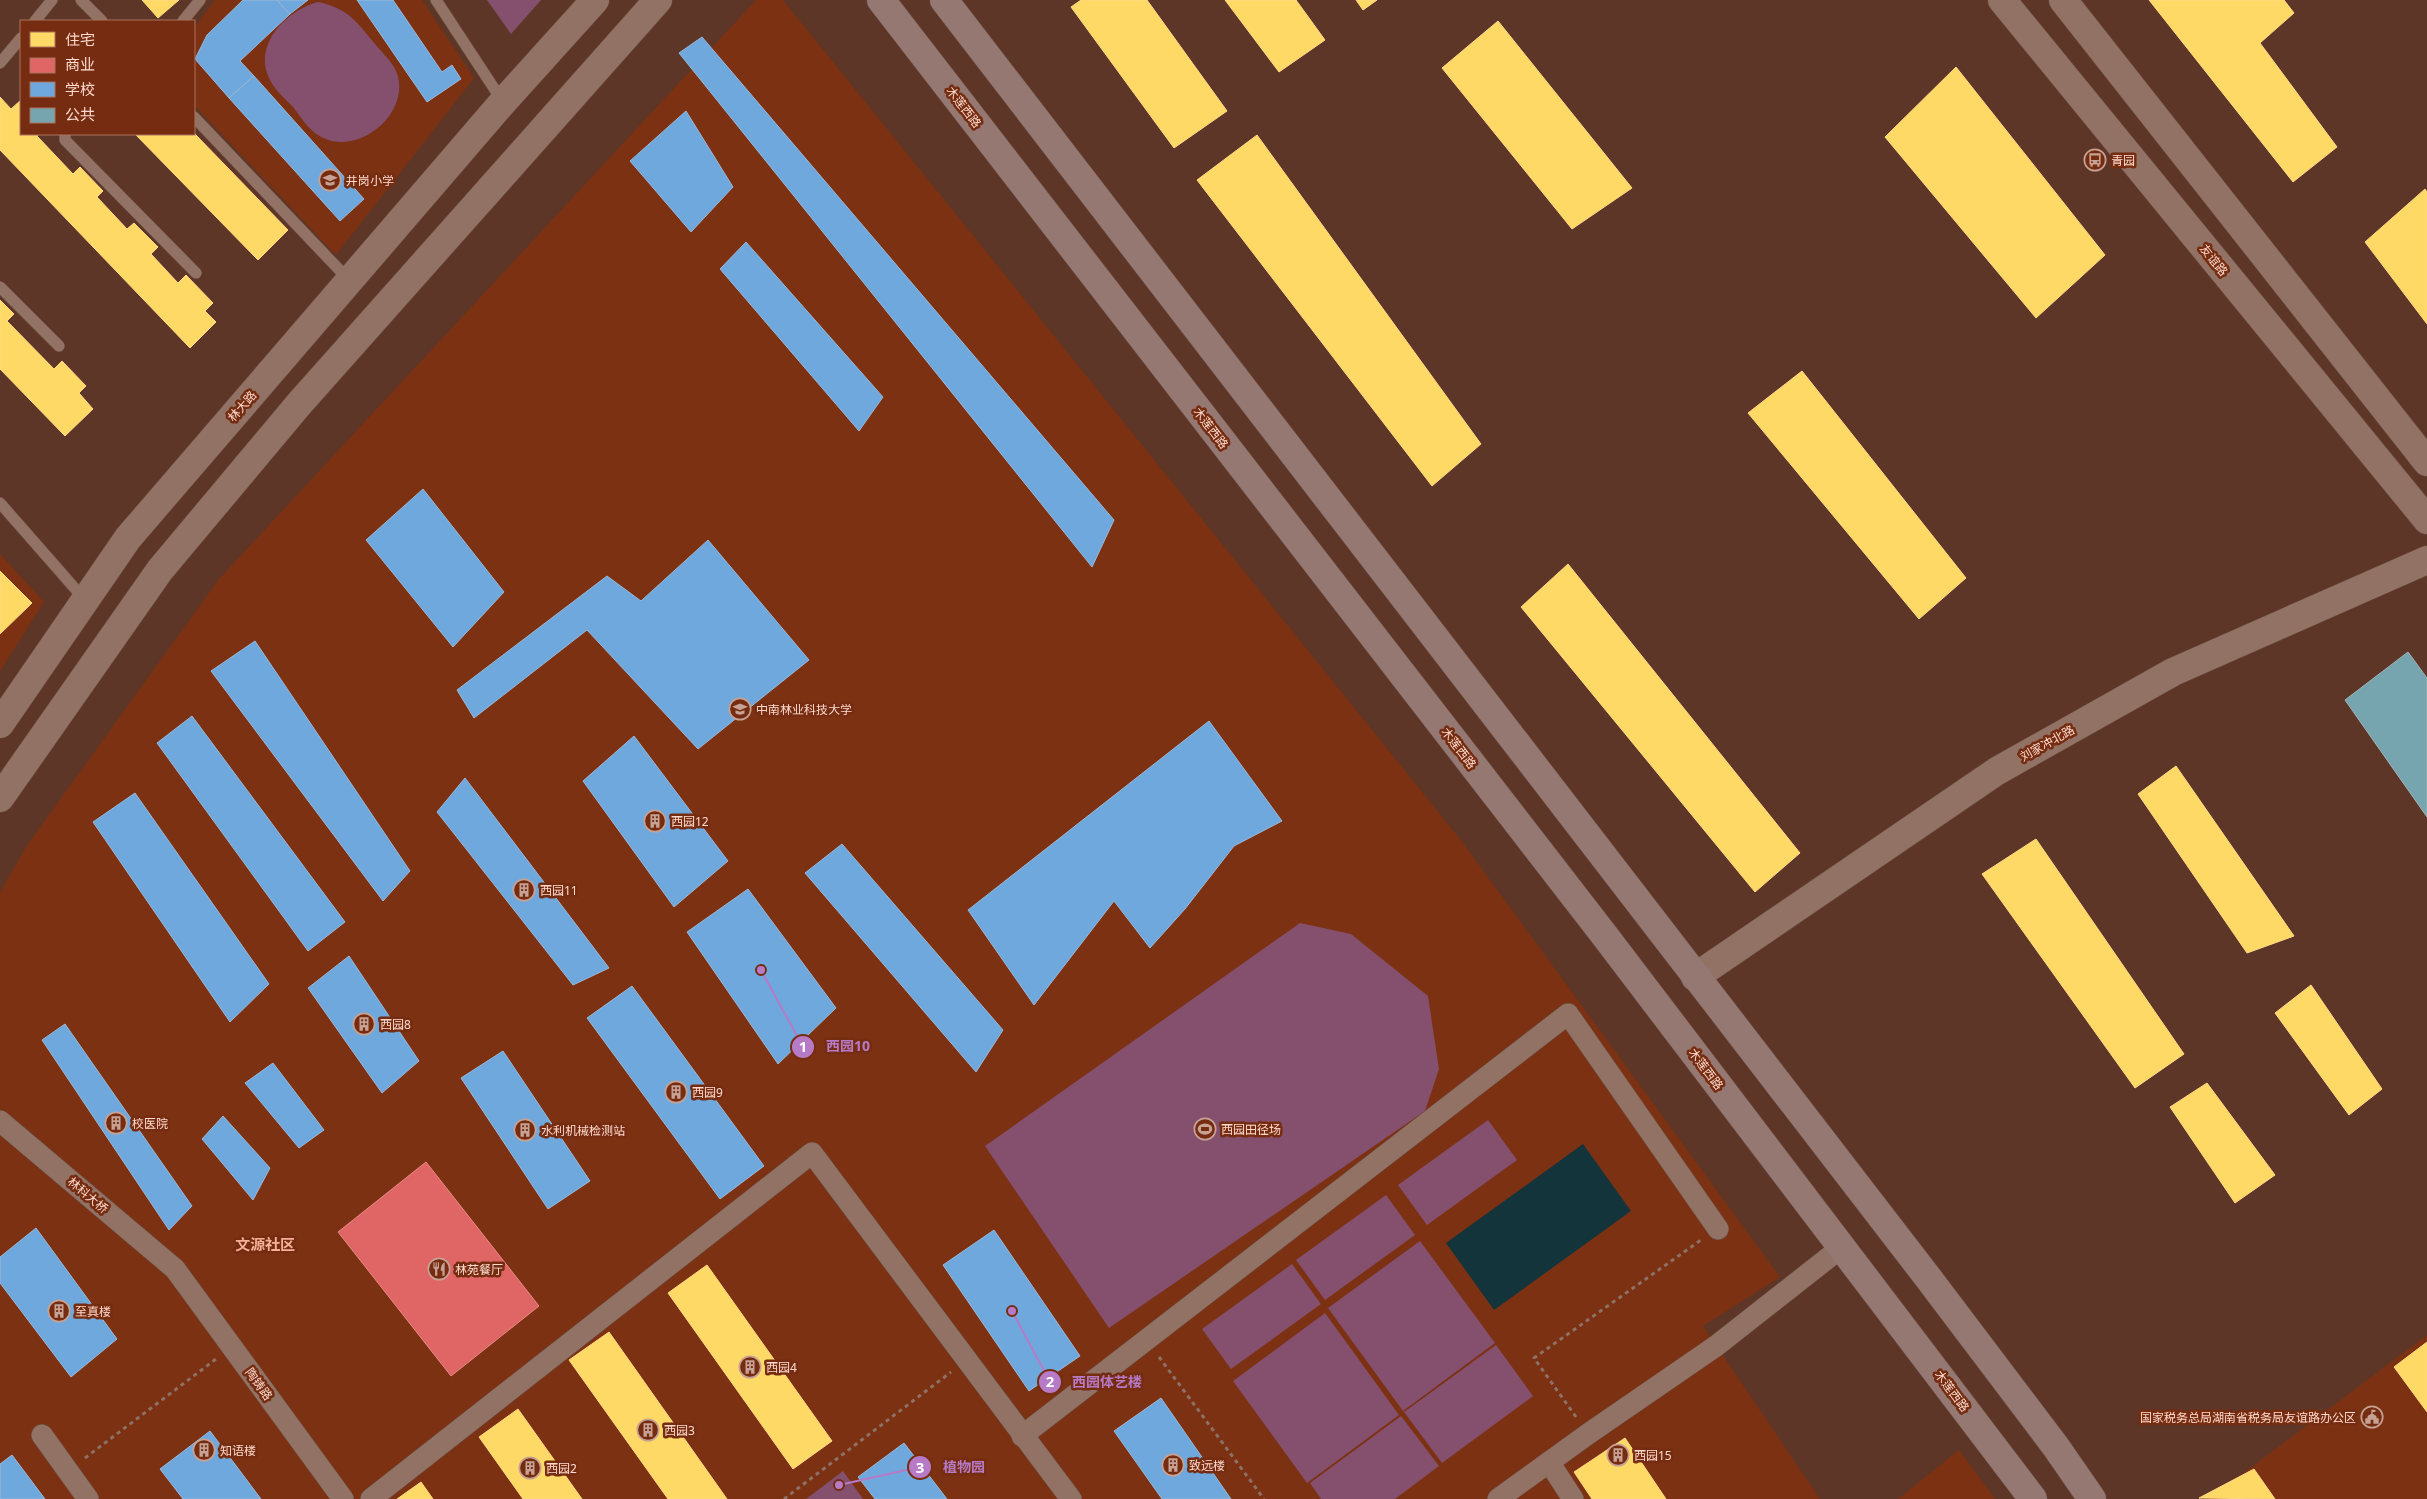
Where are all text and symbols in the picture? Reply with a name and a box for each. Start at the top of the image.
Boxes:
legend [20,20,195,135]
text: 住宅 [65,29,95,49]
text: 商业 [65,54,95,74]
text: 学校 [65,79,95,99]
street label: 木莲西路 [943,83,985,131]
text: 公共 [65,104,95,124]
bus stop icon: 青园 [2083,148,2107,172]
place label: 青园 [2111,152,2135,169]
school or university icon: 井岗小学 [318,168,342,192]
place label: 井岗小学 [346,172,394,189]
street label: 友谊路 [2196,241,2232,279]
street label: 林大路 [224,387,260,425]
street label: 木莲西路 [1190,404,1232,452]
school or university icon: 中南林业科技大学 [728,697,752,721]
place label: 中南林业科技大学 [756,701,852,718]
street label: 刘家冲北路 [2017,721,2077,765]
street label: 木莲西路 [1438,724,1480,772]
building icon: 西园12 [643,809,667,833]
place label: 西园12 [671,813,709,830]
building icon: 西园11 [512,878,536,902]
place label: 西园11 [540,882,578,899]
building icon: 西园8 [352,1012,376,1036]
place label: 西园8 [380,1016,411,1033]
callout: 西园10 [791,1032,880,1061]
text: 1 [799,1036,807,1056]
text: 西园10 [826,1036,870,1055]
street label: 木莲西路 [1685,1045,1727,1093]
building icon: 西园9 [664,1080,688,1104]
place label: 西园9 [692,1084,723,1101]
building icon: 校医院 [104,1111,128,1135]
place label: 校医院 [132,1115,168,1132]
sports icon: 西园田径场 [1193,1117,1217,1141]
building icon: 水利机械检测站 [513,1118,537,1142]
place label: 西园田径场 [1221,1121,1281,1138]
place label: 水利机械检测站 [541,1122,625,1139]
street label: 林科大桥 [64,1173,112,1217]
district label: 文源社区 [235,1234,295,1254]
restaurant icon: 林苑餐厅 [427,1257,451,1281]
place label: 林苑餐厅 [455,1261,503,1278]
building icon: 至真楼 [47,1299,71,1323]
place label: 至真楼 [75,1303,111,1320]
building icon: 西园4 [738,1355,762,1379]
place label: 西园4 [766,1359,797,1376]
street label: 陶铸路 [242,1364,276,1404]
street label: 木莲西路 [1931,1367,1973,1415]
callout: 西园体艺楼 [1037,1368,1152,1397]
text: 2 [1046,1371,1055,1391]
text: 西园体艺楼 [1072,1372,1142,1391]
public building icon: 国家税务总局湖南省税务局友谊路办公区 [2360,1405,2384,1429]
place label: 国家税务总局湖南省税务局友谊路办公区 [2140,1409,2356,1426]
building icon: 西园3 [636,1418,660,1442]
place label: 西园3 [664,1422,695,1439]
building icon: 知语楼 [192,1438,216,1462]
place label: 知语楼 [220,1442,256,1459]
building icon: 西园15 [1606,1443,1630,1467]
place label: 西园15 [1634,1447,1672,1464]
callout: 植物园 [908,1453,995,1482]
building icon: 致远楼 [1161,1453,1185,1477]
building icon: 西园2 [518,1456,542,1480]
text: 3 [916,1457,924,1477]
text: 植物园 [943,1457,985,1476]
place label: 致远楼 [1189,1457,1225,1474]
place label: 西园2 [546,1460,577,1477]

